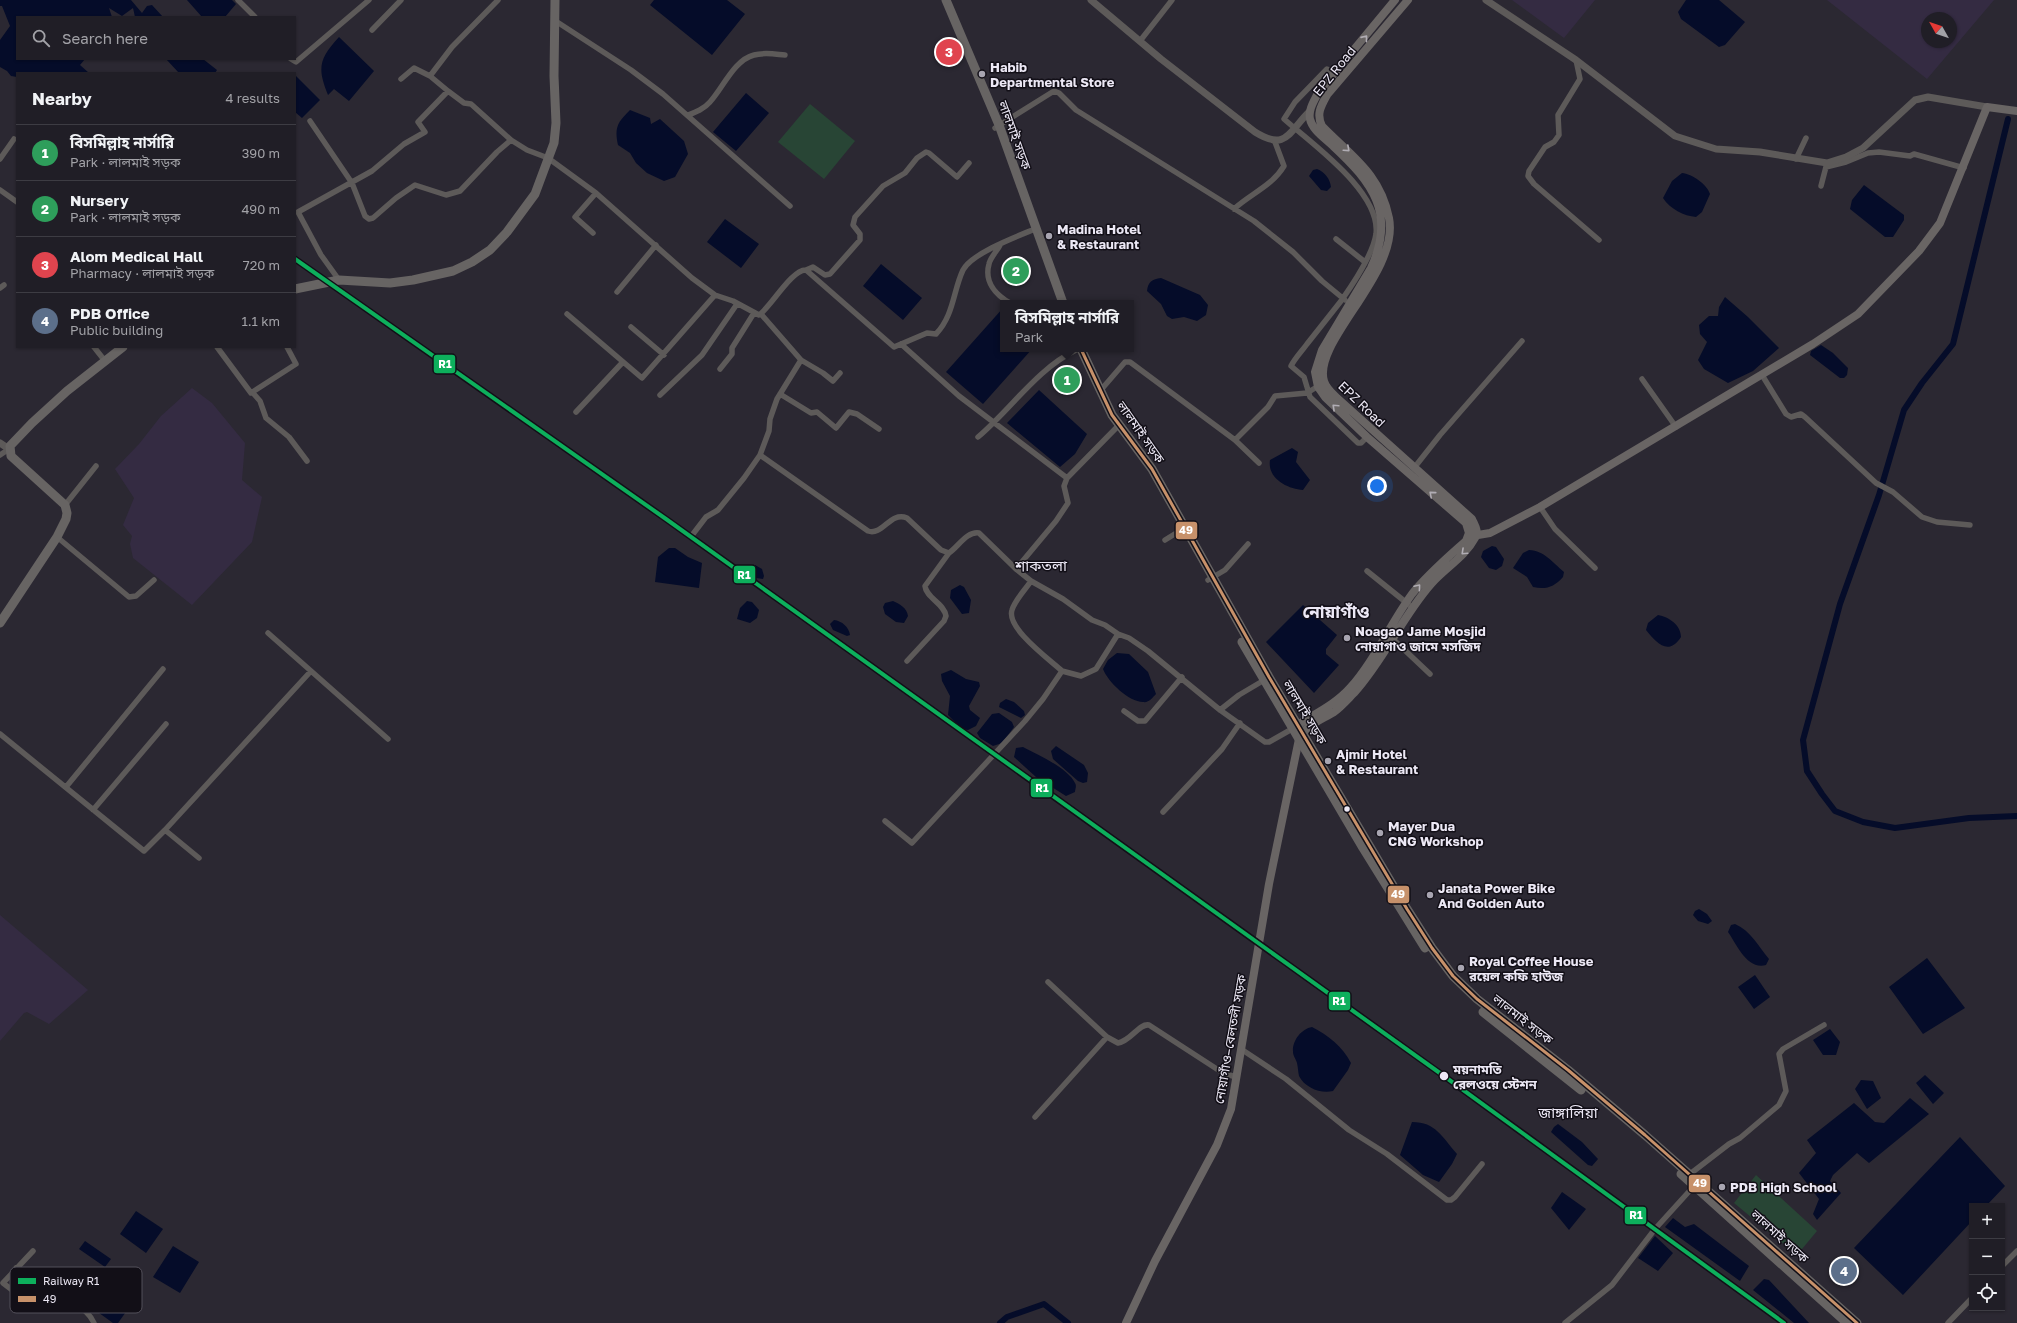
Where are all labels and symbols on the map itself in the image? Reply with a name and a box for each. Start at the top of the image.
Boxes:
north arrow [1921,12,1957,48]
one-way arrow [1360,35,1367,42]
pin: 3 [936,37,962,67]
street label: EPZ Road [1309,43,1359,99]
place label: Habib Departmental Store [990,59,1115,90]
marker: Habib Departmental Store [977,69,987,79]
street label: লালমাই সড়ক [995,98,1035,172]
one-way arrow [1342,145,1350,152]
place label: Madina Hotel & Restaurant [1057,221,1142,252]
marker: Madina Hotel & Restaurant [1044,231,1054,241]
pin: 2 [1003,256,1029,286]
line badge: R1 [433,354,456,374]
text: R1 [438,357,452,370]
pin: 1 [1054,365,1080,395]
street label: EPZ Road [1335,378,1389,430]
street label: লালমাই সড়ক [1113,397,1168,466]
one-way arrow [1332,404,1340,412]
your location [1367,476,1387,496]
one-way arrow [1429,491,1437,498]
line badge: 49 [1175,521,1198,540]
text: 49 [1179,523,1193,536]
one-way arrow [1461,547,1469,555]
district label: শাকতলা [1014,556,1068,574]
line badge: R1 [733,565,756,584]
text: R1 [737,568,751,581]
one-way arrow [1414,585,1421,592]
district label: নোয়াগাঁও [1303,601,1369,622]
place label: Noagao Jame Mosjid নোয়াগাও জামে মসজিদ [1355,623,1486,654]
marker: Noagao Jame Mosjid নোয়াগাও জামে মসজিদ [1342,633,1352,643]
street label: লালমাই সড়ক [1279,676,1331,747]
place label: Ajmir Hotel & Restaurant [1336,746,1418,777]
marker: Ajmir Hotel & Restaurant [1323,756,1333,766]
line badge: R1 [1030,778,1053,798]
text: R1 [1035,781,1049,794]
unlabelled marker [1342,804,1352,814]
place label: Mayer Dua CNG Workshop [1388,818,1484,849]
marker: Mayer Dua CNG Workshop [1375,828,1385,838]
place label: Janata Power Bike And Golden Auto [1438,880,1555,911]
line badge: 49 [1387,885,1410,904]
text: 49 [1391,887,1405,900]
marker: Janata Power Bike And Golden Auto [1425,890,1435,900]
place label: Royal Coffee House রয়েল কফি হাউজ [1468,953,1594,984]
marker: Royal Coffee House রয়েল কফি হাউজ [1456,963,1466,973]
street label: নোয়াগাঁও–বেলতলী সড়ক [1211,973,1249,1105]
street label: লালমাই সড়ক [1489,990,1557,1048]
line badge: R1 [1328,991,1351,1011]
text: R1 [1332,994,1346,1007]
place label: ময়নামতি রেলওয়ে স্টেশন [1452,1061,1538,1092]
marker: ময়নামতি রেলওয়ে স্টেশন [1438,1070,1450,1082]
district label: জাঙ্গালিয়া [1537,1103,1599,1121]
line badge: 49 [1688,1174,1711,1193]
text: 49 [1693,1176,1707,1189]
place label: PDB High School [1730,1179,1838,1195]
marker: PDB High School [1717,1182,1727,1192]
street label: লালমাই সড়ক [1747,1205,1812,1266]
line badge: R1 [1624,1206,1647,1225]
text: R1 [1629,1208,1643,1221]
pin: 4 [1831,1256,1857,1286]
legend [10,1267,142,1313]
text: Railway R1 [43,1274,99,1287]
text: 49 [43,1292,56,1305]

